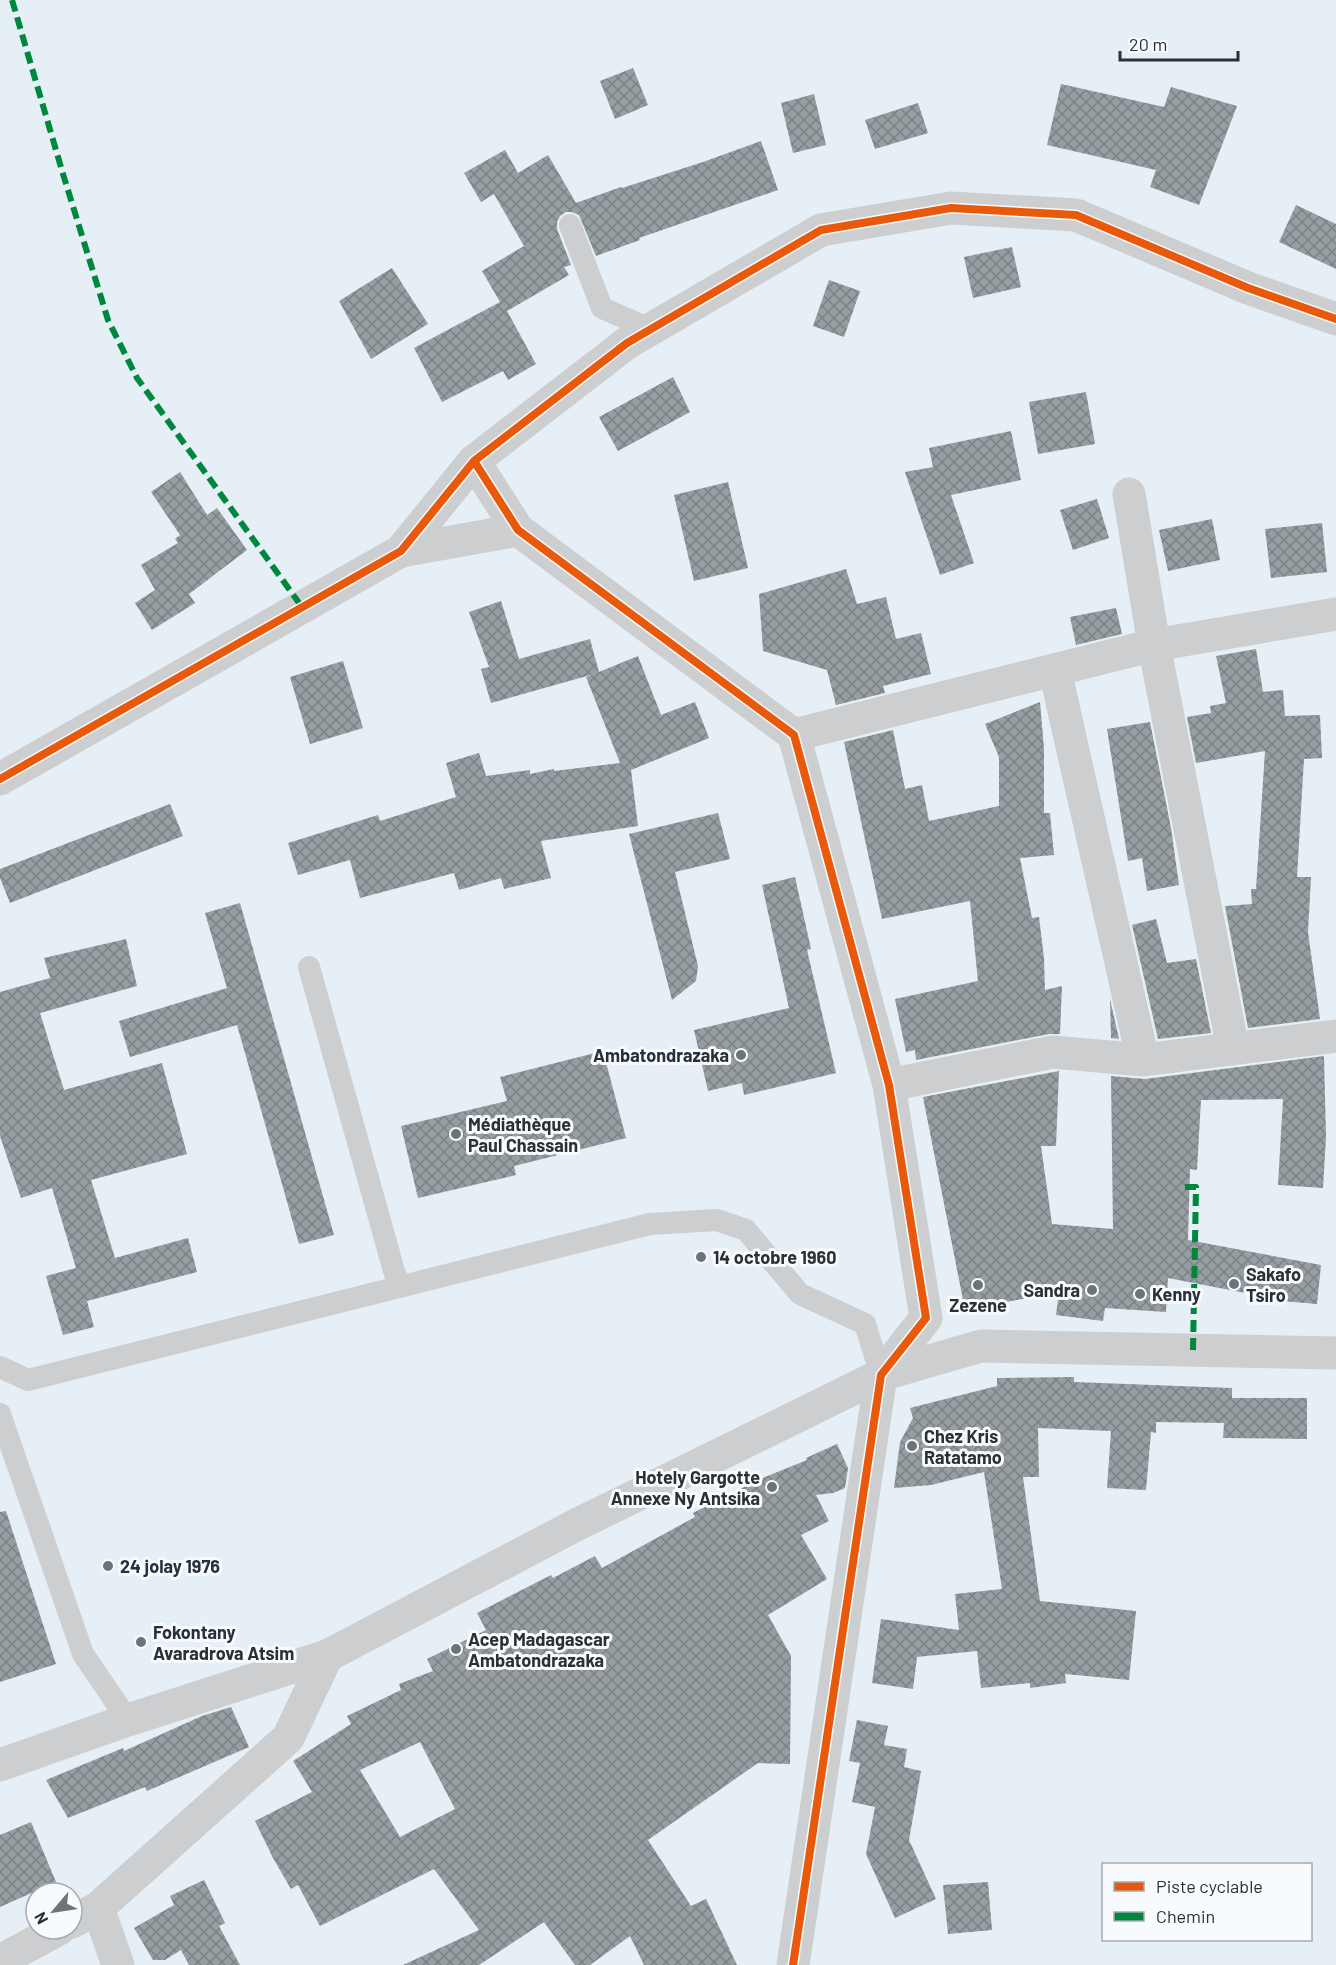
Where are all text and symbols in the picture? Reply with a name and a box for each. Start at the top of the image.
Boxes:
scale bar [1120,24,1238,62]
text: 20 m [1129,33,1167,55]
place label: Ambatondrazaka [593,1044,729,1066]
marker: Ambatondrazaka [734,1048,748,1062]
place label: Médiathèque Paul Chassain [468,1113,578,1156]
marker: Médiathèque Paul Chassain [449,1127,463,1141]
place label: 14 octobre 1960 [713,1246,836,1268]
marker: 14 octobre 1960 [694,1250,708,1264]
place label: Sakafo Tsiro [1246,1263,1301,1306]
marker: Sakafo Tsiro [1227,1277,1241,1291]
marker: Zezene [971,1278,985,1292]
place label: Sandra [1024,1279,1080,1301]
marker: Sandra [1085,1283,1099,1297]
place label: Kenny [1152,1283,1201,1305]
marker: Kenny [1133,1287,1147,1301]
place label: Zezene [949,1294,1007,1316]
place label: Chez Kris Ratatamo [924,1425,1002,1468]
marker: Chez Kris Ratatamo [905,1439,919,1453]
place label: Hotely Gargotte Annexe Ny Antsika [611,1466,760,1509]
marker: Hotely Gargotte Annexe Ny Antsika [765,1480,779,1494]
place label: 24 jolay 1976 [120,1555,220,1577]
marker: 24 jolay 1976 [101,1559,115,1573]
place label: Fokontany Avaradrova Atsim [153,1621,294,1664]
place label: Acep Madagascar Ambatondrazaka [468,1628,610,1671]
marker: Fokontany Avaradrova Atsim [134,1635,148,1649]
marker: Acep Madagascar Ambatondrazaka [449,1642,463,1656]
legend [1102,1863,1312,1941]
text: Piste cyclable [1156,1875,1263,1897]
north arrow [24,1881,84,1941]
text: Chemin [1156,1905,1215,1927]
text: N [30,1909,51,1928]

